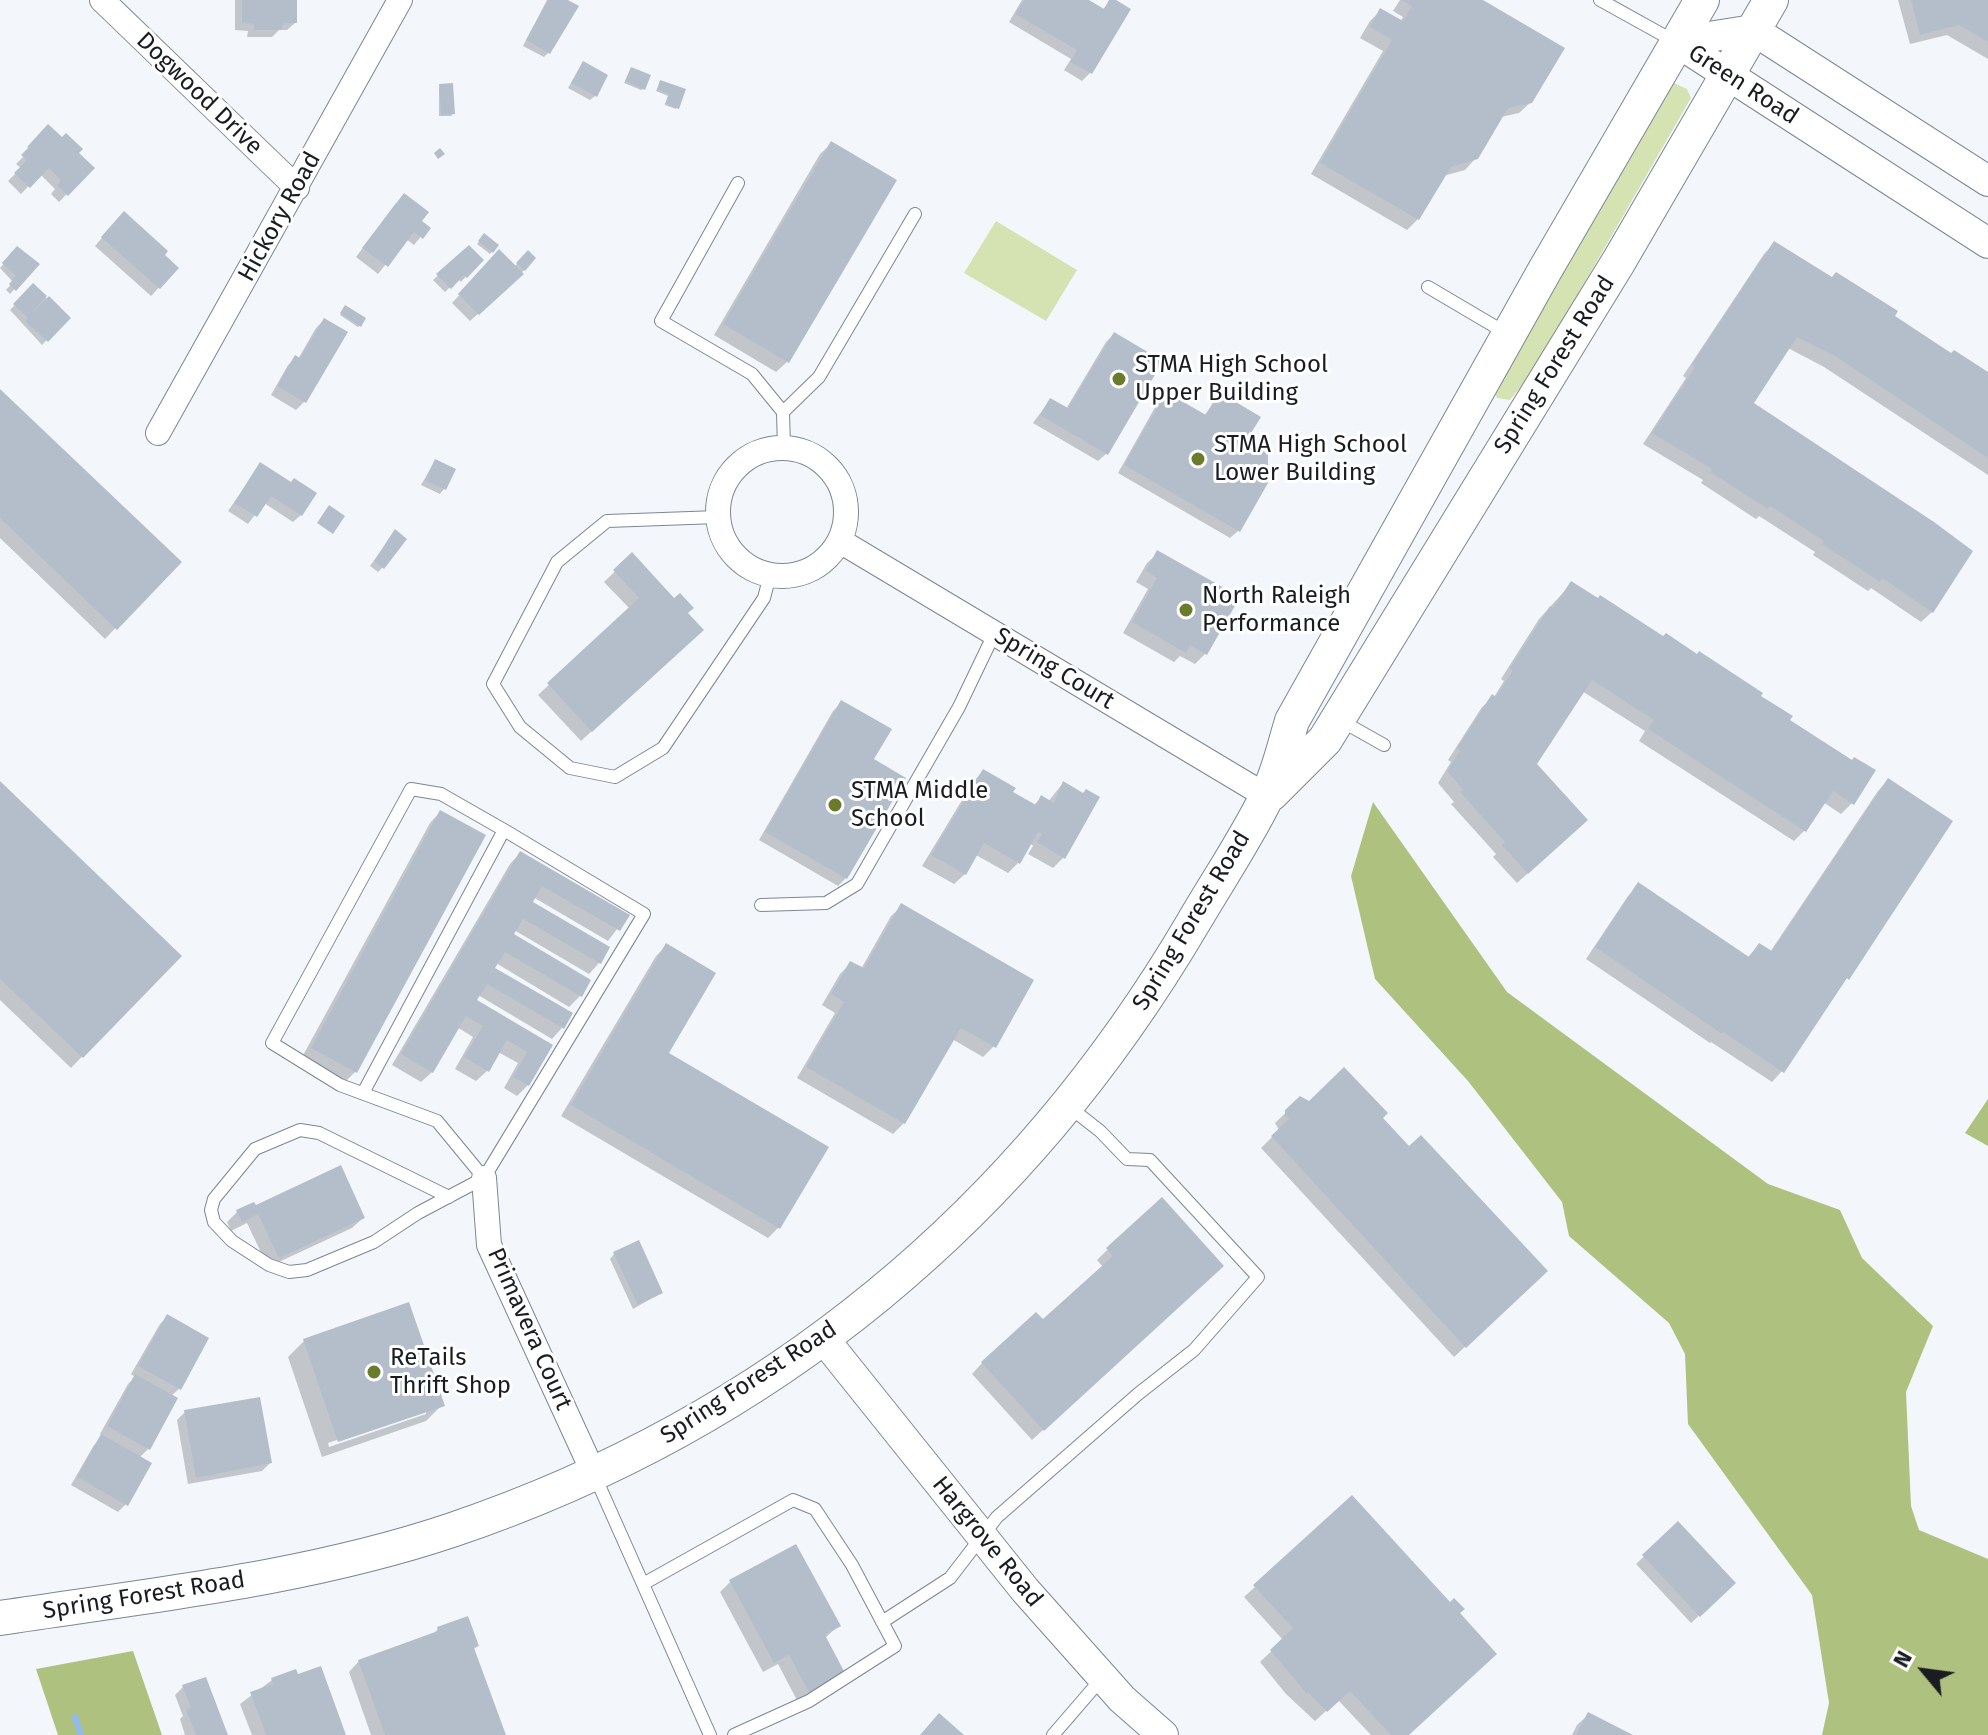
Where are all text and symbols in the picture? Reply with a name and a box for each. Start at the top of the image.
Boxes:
street label: Dogwood Drive [130,27,268,161]
street label: Green Road [1682,39,1804,131]
street label: Hickory Road [233,147,327,287]
street label: Spring Forest Road [1489,271,1621,459]
place label: STMA High School Upper Building [1135,351,1328,407]
marker: STMA High School Upper Building [1110,370,1128,388]
place label: STMA High School Lower Building [1214,431,1407,487]
marker: STMA High School Lower Building [1189,450,1207,468]
place label: North Raleigh Performance [1202,582,1351,638]
marker: North Raleigh Performance [1177,601,1195,619]
street label: Spring Court [989,622,1119,716]
place label: STMA Middle School [851,777,988,833]
marker: STMA Middle School [826,796,844,814]
street label: Spring Forest Road [1127,826,1257,1016]
street label: Primavera Court [480,1244,578,1414]
street label: Spring Forest Road [655,1315,843,1451]
place label: ReTails Thrift Shop [390,1344,511,1400]
marker: ReTails Thrift Shop [365,1363,383,1381]
street label: Hargrove Road [926,1471,1048,1613]
street label: Spring Forest Road [41,1566,247,1626]
north arrow [1884,1631,1964,1711]
text: N [1887,1646,1918,1672]

